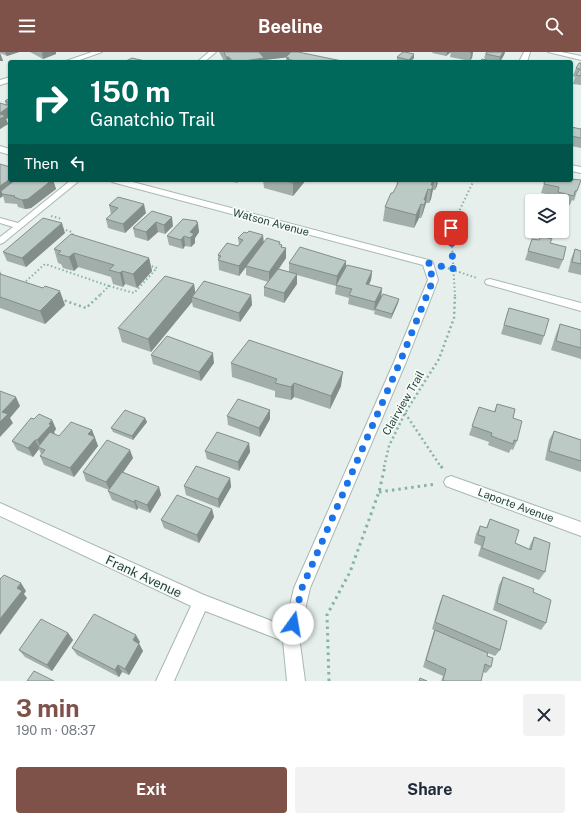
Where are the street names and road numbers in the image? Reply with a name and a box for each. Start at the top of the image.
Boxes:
street label: Watson Avenue [231,206,311,238]
street label: Clairview Trail [380,369,426,437]
street label: Laporte Avenue [476,486,556,524]
street label: Frank Avenue [103,552,184,601]

